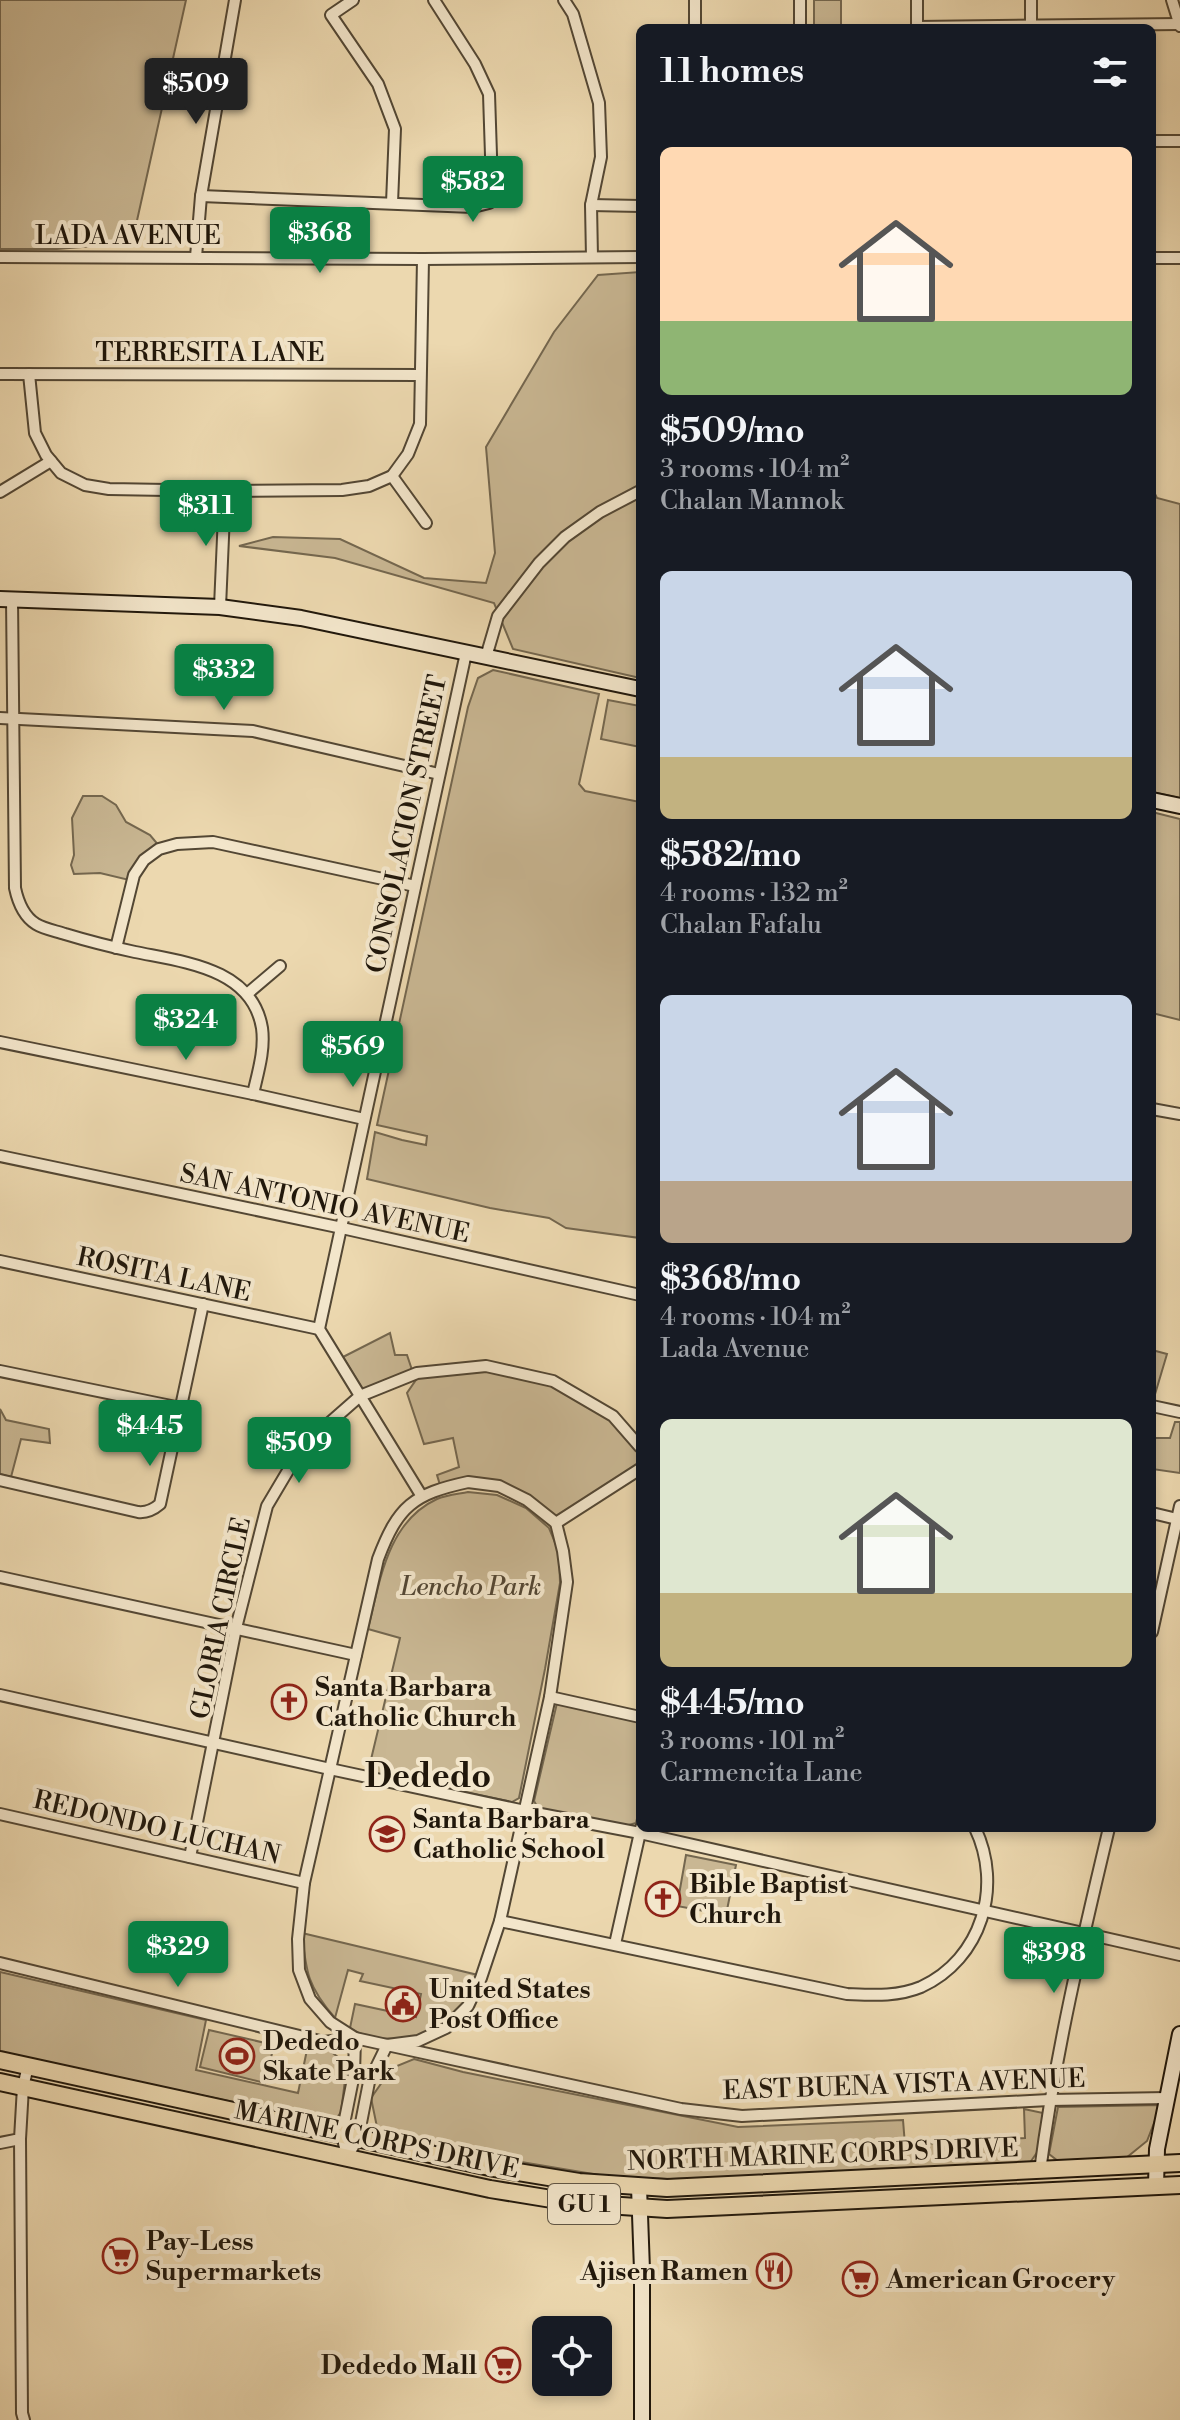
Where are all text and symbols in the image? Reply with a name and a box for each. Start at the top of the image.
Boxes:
icon: filters [1088,50,1132,94]
text: 11 homes [660,51,804,93]
pin: $509 [149,58,243,126]
text: $509 [163,68,229,100]
pin: $582 [426,156,520,224]
text: $582 [441,166,505,198]
icon: home [824,199,968,343]
pin: $368 [273,207,367,275]
text: $368 [288,217,352,249]
street label: LADA AVENUE [35,220,221,252]
street label: TERRESITA LANE [95,337,325,369]
text: $509/mo [660,411,805,453]
text: 3 rooms · 104 m² [660,453,849,485]
pin: $311 [159,480,253,548]
text: Chalan Mannok [660,485,844,517]
text: $311 [178,490,234,522]
icon: home [824,623,968,767]
pin: $332 [177,644,271,712]
text: $332 [193,654,256,686]
street label: CONSOLACION STREET [360,672,454,976]
text: $582/mo [660,835,802,877]
text: 4 rooms · 132 m² [660,877,848,909]
text: Chalan Fafalu [660,909,822,941]
pin: $324 [139,994,233,1062]
text: $324 [154,1004,218,1036]
pin: $569 [306,1021,400,1089]
text: $569 [321,1031,385,1063]
icon: home [824,1047,968,1191]
street label: SAN ANTONIO AVENUE [177,1158,473,1250]
street label: ROSITA LANE [74,1241,254,1309]
text: $368/mo [660,1259,801,1301]
text: 4 rooms · 104 m² [660,1301,850,1333]
text: Lada Avenue [660,1333,809,1365]
pin: $445 [103,1400,197,1468]
text: $445 [117,1410,183,1442]
pin: $509 [252,1417,346,1485]
text: $509 [266,1427,332,1459]
icon: home [824,1471,968,1615]
street label: GLORIA CIRCLE [184,1514,258,1722]
park label: Lencho Park [400,1571,541,1603]
place label: Santa Barbara Catholic Church [315,1672,516,1734]
church icon: Santa Barbara Catholic Church [270,1683,308,1721]
text: $445/mo [660,1683,805,1725]
text: 3 rooms · 101 m² [660,1725,844,1757]
district label: Dededo [365,1756,491,1798]
text: Carmencita Lane [660,1757,863,1789]
street label: REDONDO LUCHAN [30,1784,284,1872]
place label: Santa Barbara Catholic School [413,1804,605,1866]
school or university icon: Santa Barbara Catholic School [368,1815,406,1853]
place label: Bible Baptist Church [689,1869,849,1931]
church icon: Bible Baptist Church [644,1880,682,1918]
pin: $329 [131,1921,225,1989]
pin: $398 [1007,1927,1101,1995]
text: $329 [146,1931,210,1963]
text: $398 [1022,1937,1086,1969]
place label: United States Post Office [429,1974,591,2036]
public building icon: United States Post Office [384,1985,422,2023]
place label: Dededo Skate Park [263,2026,396,2088]
sports icon: Dededo Skate Park [218,2037,256,2075]
street label: EAST BUENA VISTA AVENUE [722,2063,1086,2107]
street label: MARINE CORPS DRIVE [232,2094,522,2186]
street label: NORTH MARINE CORPS DRIVE [627,2132,1019,2178]
road number: GU 1 [548,2184,620,2224]
place label: Pay-Less Supermarkets [146,2226,321,2288]
supermarket icon: Pay-Less Supermarkets [101,2237,139,2275]
restaurant icon: Ajisen Ramen [755,2252,793,2290]
place label: Ajisen Ramen [579,2256,748,2288]
supermarket icon: American Grocery [841,2260,879,2298]
place label: American Grocery [885,2264,1116,2296]
map controls [532,2316,612,2396]
button: locate [532,2316,612,2396]
supermarket icon: Dededo Mall [484,2346,522,2384]
place label: Dededo Mall [321,2350,477,2382]

